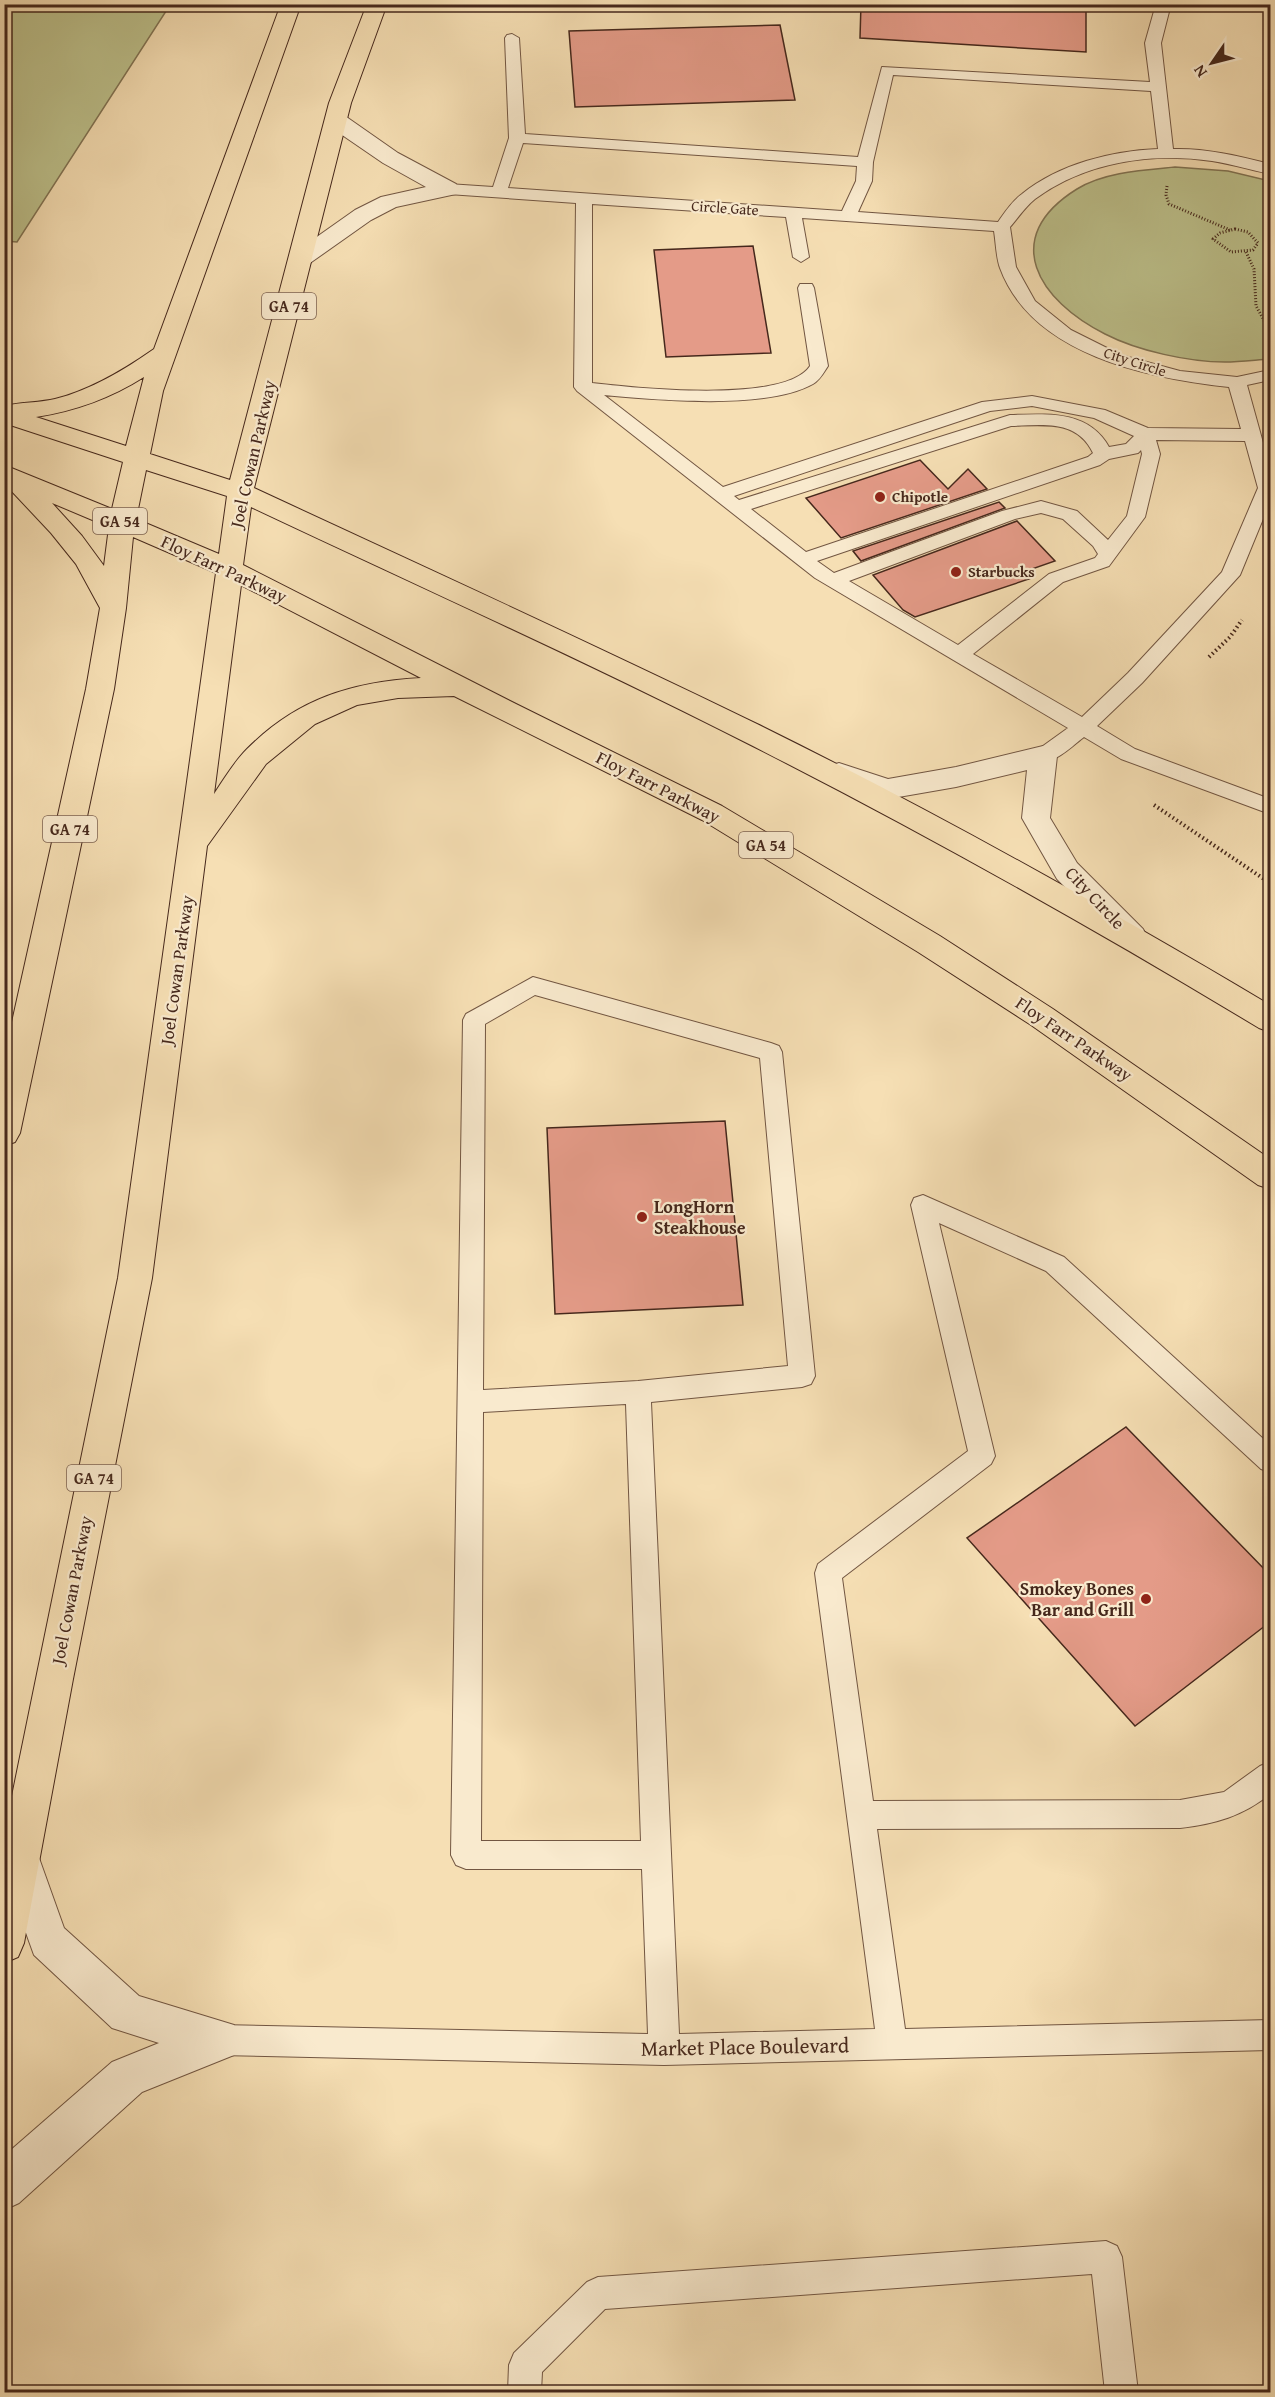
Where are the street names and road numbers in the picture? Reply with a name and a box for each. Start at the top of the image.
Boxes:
street label: Circle Gate [691,195,759,220]
road number: GA 74 [262,293,316,319]
street label: City Circle [1101,342,1169,381]
street label: Joel Cowan Parkway [222,377,283,532]
road number: GA 54 [93,508,147,534]
street label: Floy Farr Parkway [157,528,292,610]
street label: Floy Farr Parkway [591,744,725,829]
road number: GA 74 [43,816,97,842]
road number: GA 54 [739,832,793,858]
street label: City Circle [1059,860,1132,935]
street label: Joel Cowan Parkway [152,893,200,1048]
street label: Floy Farr Parkway [1010,989,1138,1088]
road number: GA 74 [67,1465,121,1491]
street label: Joel Cowan Parkway [43,1513,99,1668]
street label: Market Place Boulevard [641,2029,850,2064]

